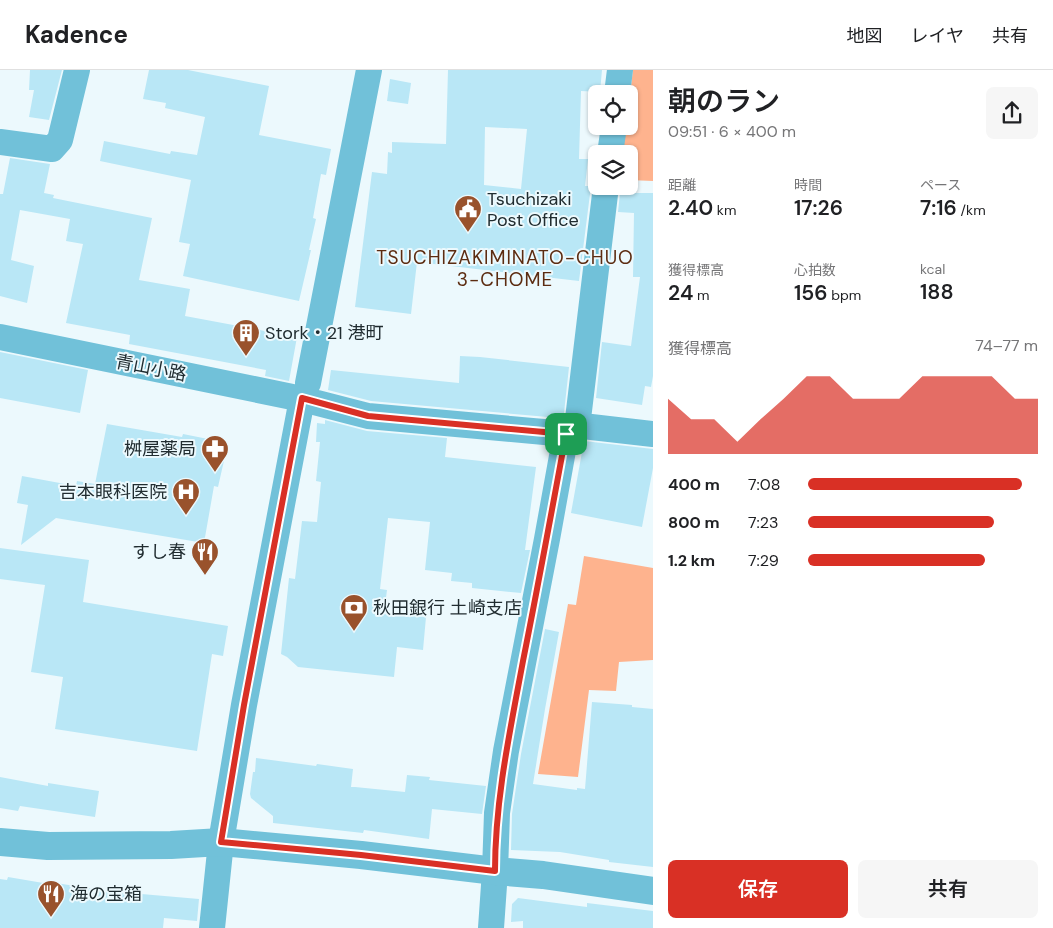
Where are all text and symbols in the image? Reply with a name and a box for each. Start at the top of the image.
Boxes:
text: Kadence [25,19,128,50]
text: 地図 [847,24,883,48]
text: レイヤ [911,24,964,48]
text: 共有 [992,24,1028,48]
text: 朝のラン [668,83,780,120]
map controls [588,85,638,195]
button: locate [588,85,638,135]
button: share [986,87,1038,139]
text: 09:51 · 6 × 400 m [668,121,796,142]
button: layers [588,145,638,195]
text: 距離 [668,176,696,194]
text: 時間 [794,176,822,194]
text: ペース [920,176,961,194]
place label: Tsuchizaki Post Office [487,187,579,232]
public building icon: Tsuchizaki Post Office [453,194,483,233]
text: 2.40 [668,194,713,222]
text: 17:26 [794,194,843,222]
text: 7:16 [920,194,957,222]
text: km [713,201,736,219]
text: /km [957,201,986,219]
district label: TSUCHIZAKIMINATO-CHUO 3-CHOME [376,245,634,292]
text: kcal [920,260,945,278]
text: 獲得標高 [668,261,724,279]
text: 心拍数 [794,261,836,279]
text: 188 [920,278,954,306]
text: 24 [668,279,693,307]
text: 156 [794,279,828,307]
text: m [693,286,710,304]
text: bpm [828,286,861,304]
building icon: Stork・21 港町 [231,318,261,357]
place label: Stork・21 港町 [265,321,383,345]
text: 74–77 m [975,335,1038,356]
text: 獲得標高 [668,338,732,359]
street label: 青山小路 [113,349,189,387]
pin [545,413,587,455]
icon: arrive [552,420,580,448]
pharmacy icon: 桝屋薬局 [200,434,230,473]
place label: 桝屋薬局 [124,437,196,461]
text: 400 m [668,474,720,495]
text: 7:08 [748,474,780,495]
hospital icon: 吉本眼科医院 [171,477,201,516]
place label: 吉本眼科医院 [59,480,167,504]
text: 800 m [668,512,719,533]
text: 7:23 [748,512,778,533]
restaurant icon: すし春 [190,537,220,576]
place label: すし春 [132,540,186,564]
text: 1.2 km [668,550,715,571]
text: 7:29 [748,550,779,571]
bank icon: 秋田銀行 土崎支店 [339,593,369,632]
place label: 秋田銀行 土崎支店 [373,596,522,620]
button: 保存 [668,860,848,918]
button: 共有 [858,860,1038,918]
restaurant icon: 海の宝箱 [36,879,66,918]
place label: 海の宝箱 [70,882,142,906]

